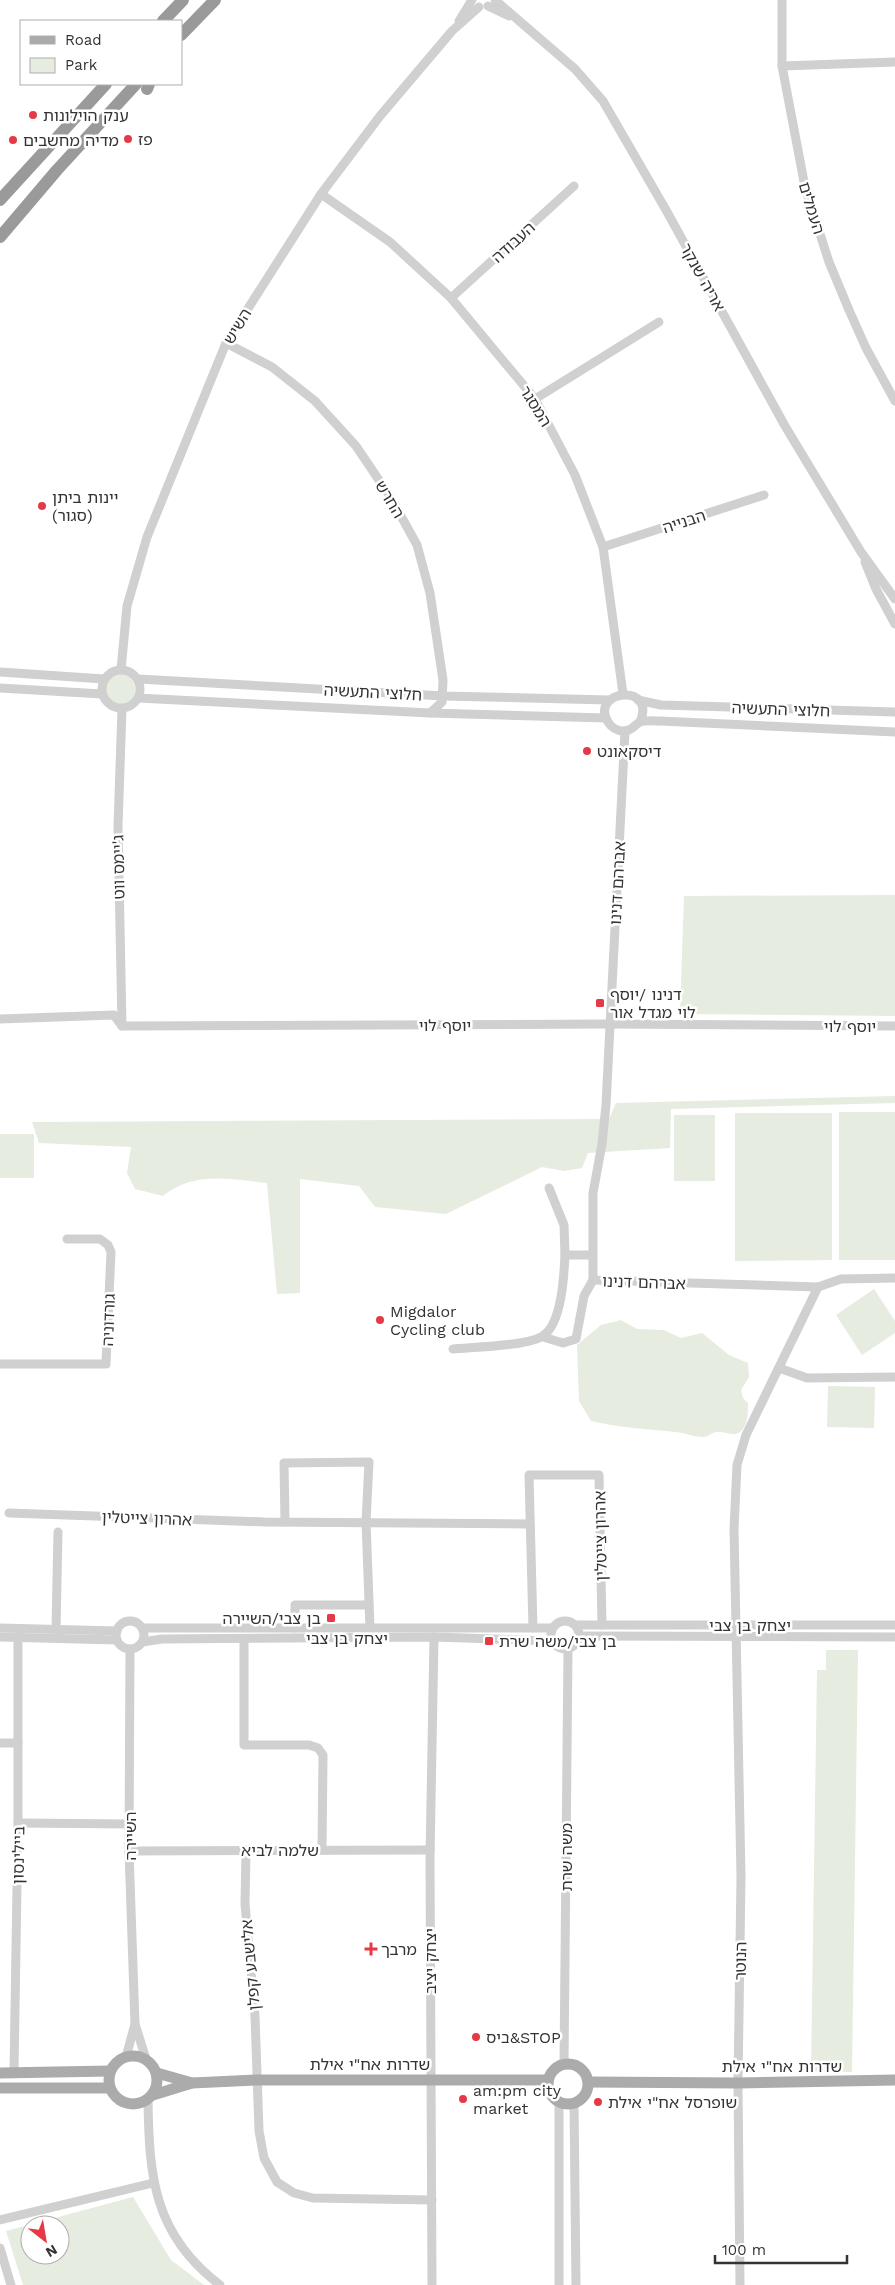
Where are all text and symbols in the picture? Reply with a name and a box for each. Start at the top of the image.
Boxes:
legend [20,20,182,85]
text: Road [65,31,102,49]
text: Park [65,56,98,74]
place label: ענק הוילונות [43,106,129,125]
marker: ענק הוילונות [27,109,39,121]
place label: פז [138,130,153,149]
place label: מדיה מחשבים [23,131,119,150]
marker: פז [122,133,134,145]
marker: מדיה מחשבים [7,134,19,146]
street label: העמלים [795,180,828,237]
street label: העבודה [488,218,539,267]
street label: אריה שנקר [676,240,729,314]
street label: השיש [219,305,255,347]
street label: המסגר [516,382,556,430]
street label: החרש [371,477,408,522]
place label: יינות ביתן (סגור) [52,488,119,525]
marker: יינות ביתן (סגור) [36,500,48,512]
street label: הבנייה [660,506,708,537]
street label: חלוצי התעשיה [323,680,423,705]
street label: חלוצי התעשיה [731,698,831,721]
place label: דיסקאונט [597,742,662,761]
marker: דיסקאונט [581,745,593,757]
street label: ג'יימס ווט [108,835,129,899]
street label: אברהם דנינו [606,841,629,925]
place label: דנינו /יוסף לוי מגדל אור [610,985,695,1022]
marker: דנינו /יוסף לוי מגדל אור [594,997,606,1009]
street label: יוסף לוי [419,1016,471,1035]
street label: יוסף לוי [824,1017,876,1036]
street label: אברהם דנינו [602,1272,686,1293]
street label: גורדוניה [98,1293,119,1347]
place label: Migdalor Cycling club [390,1302,485,1339]
marker: Migdalor Cycling club [374,1314,386,1326]
street label: אהרון צייטלין [590,1491,611,1581]
street label: אהרון צייטלין [101,1507,193,1530]
place label: בן צבי/השיירה [223,1609,321,1628]
marker: בן צבי/השיירה [325,1612,337,1624]
street label: יצחק בן צבי [709,1616,791,1635]
street label: יצחק בן צבי [306,1629,388,1648]
place label: בן צבי/משה שרת [499,1632,617,1651]
marker: בן צבי/משה שרת [483,1635,495,1647]
street label: השיירה [121,1811,140,1861]
street label: משה שרת [557,1823,576,1891]
street label: ביילינסון [8,1826,29,1884]
street label: שלמה לביא [241,1841,319,1860]
street label: אלישבע קפלן [237,1918,264,2011]
street label: יצחק יציב [421,1928,440,1994]
place label: מרבך [381,1940,417,1959]
street label: הנוטר [731,1941,750,1981]
marker: מרבך [365,1943,377,1955]
place label: ביס&STOP [486,2028,561,2047]
marker: ביס&STOP [470,2031,482,2043]
street label: שדרות אח"י אילת [310,2055,430,2074]
street label: שדרות אח"י אילת [722,2057,842,2076]
place label: am:pm city market [473,2081,562,2118]
marker: am:pm city market [457,2093,469,2105]
place label: שופרסל אח"י אילת [608,2093,737,2112]
marker: שופרסל אח"י אילת [592,2096,604,2108]
north arrow [20,2215,70,2265]
scale bar [715,2232,848,2264]
text: 100 m [722,2241,766,2259]
text: N [43,2242,60,2261]

